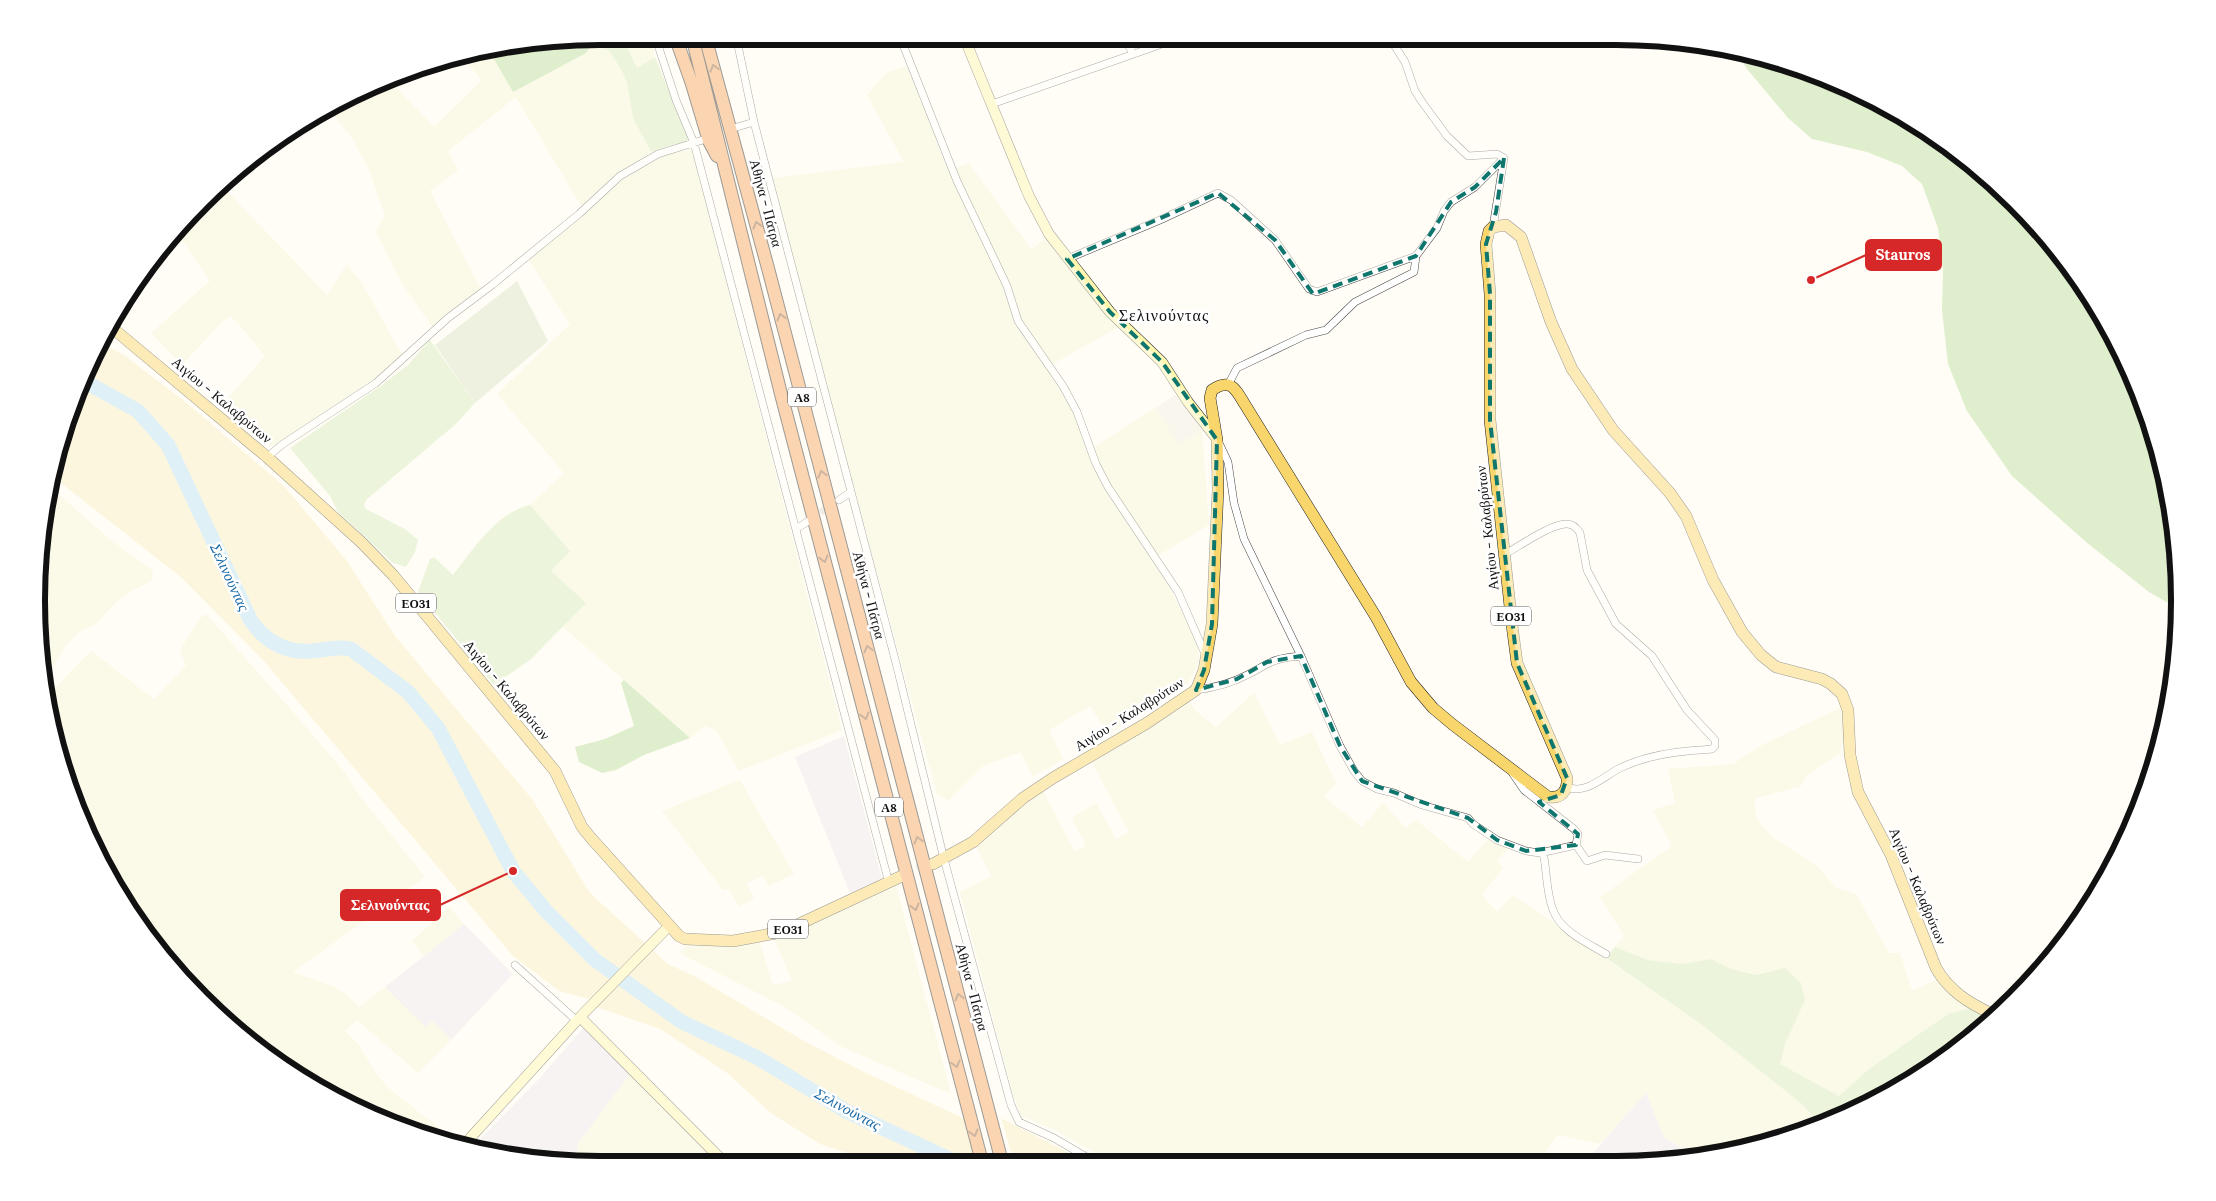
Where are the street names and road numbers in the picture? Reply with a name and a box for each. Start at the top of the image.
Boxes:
street label: Αθήνα - Πάτρα [746,157,787,249]
street label: Αιγίου - Καλαβρύτων [168,353,276,447]
road number: Α8 [788,388,816,407]
street label: Αιγίου - Καλαβρύτων [1472,465,1502,591]
street label: Αθήνα - Πάτρα [849,549,890,641]
road number: ΕΟ31 [396,594,436,612]
road number: ΕΟ31 [1491,606,1531,626]
street label: Αιγίου - Καλαβρύτων [460,636,554,744]
street label: Αιγίου - Καλαβρύτων [1071,673,1187,755]
road number: Α8 [875,798,903,816]
street label: Αιγίου - Καλαβρύτων [1885,825,1951,947]
road number: ΕΟ31 [768,920,808,939]
street label: Αθήνα - Πάτρα [952,941,993,1033]

